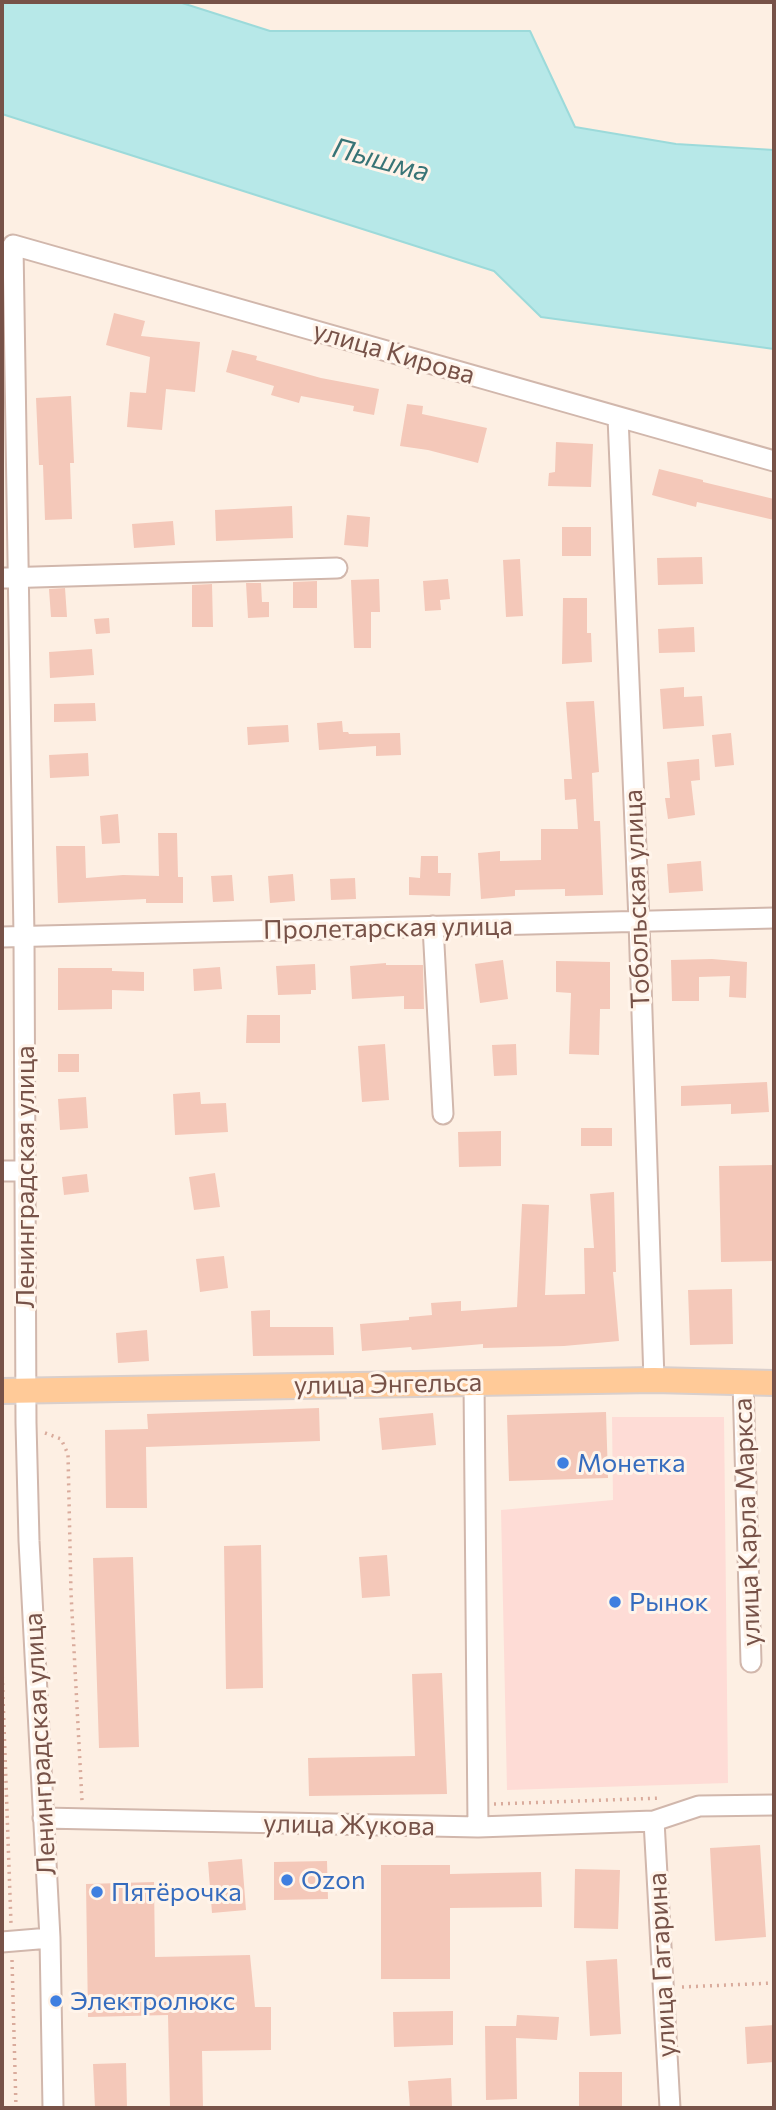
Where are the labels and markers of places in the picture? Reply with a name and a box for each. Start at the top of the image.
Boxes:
place label: Монетка [577,1447,686,1479]
marker: Монетка [555,1455,571,1471]
place label: Рынок [629,1586,708,1618]
marker: Рынок [607,1594,623,1610]
place label: Ozon [301,1864,366,1896]
marker: Ozon [279,1872,295,1888]
place label: Пятёрочка [111,1876,242,1908]
marker: Пятёрочка [89,1884,105,1900]
place label: Электролюкс [70,1985,235,2017]
marker: Электролюкс [48,1993,64,2009]

